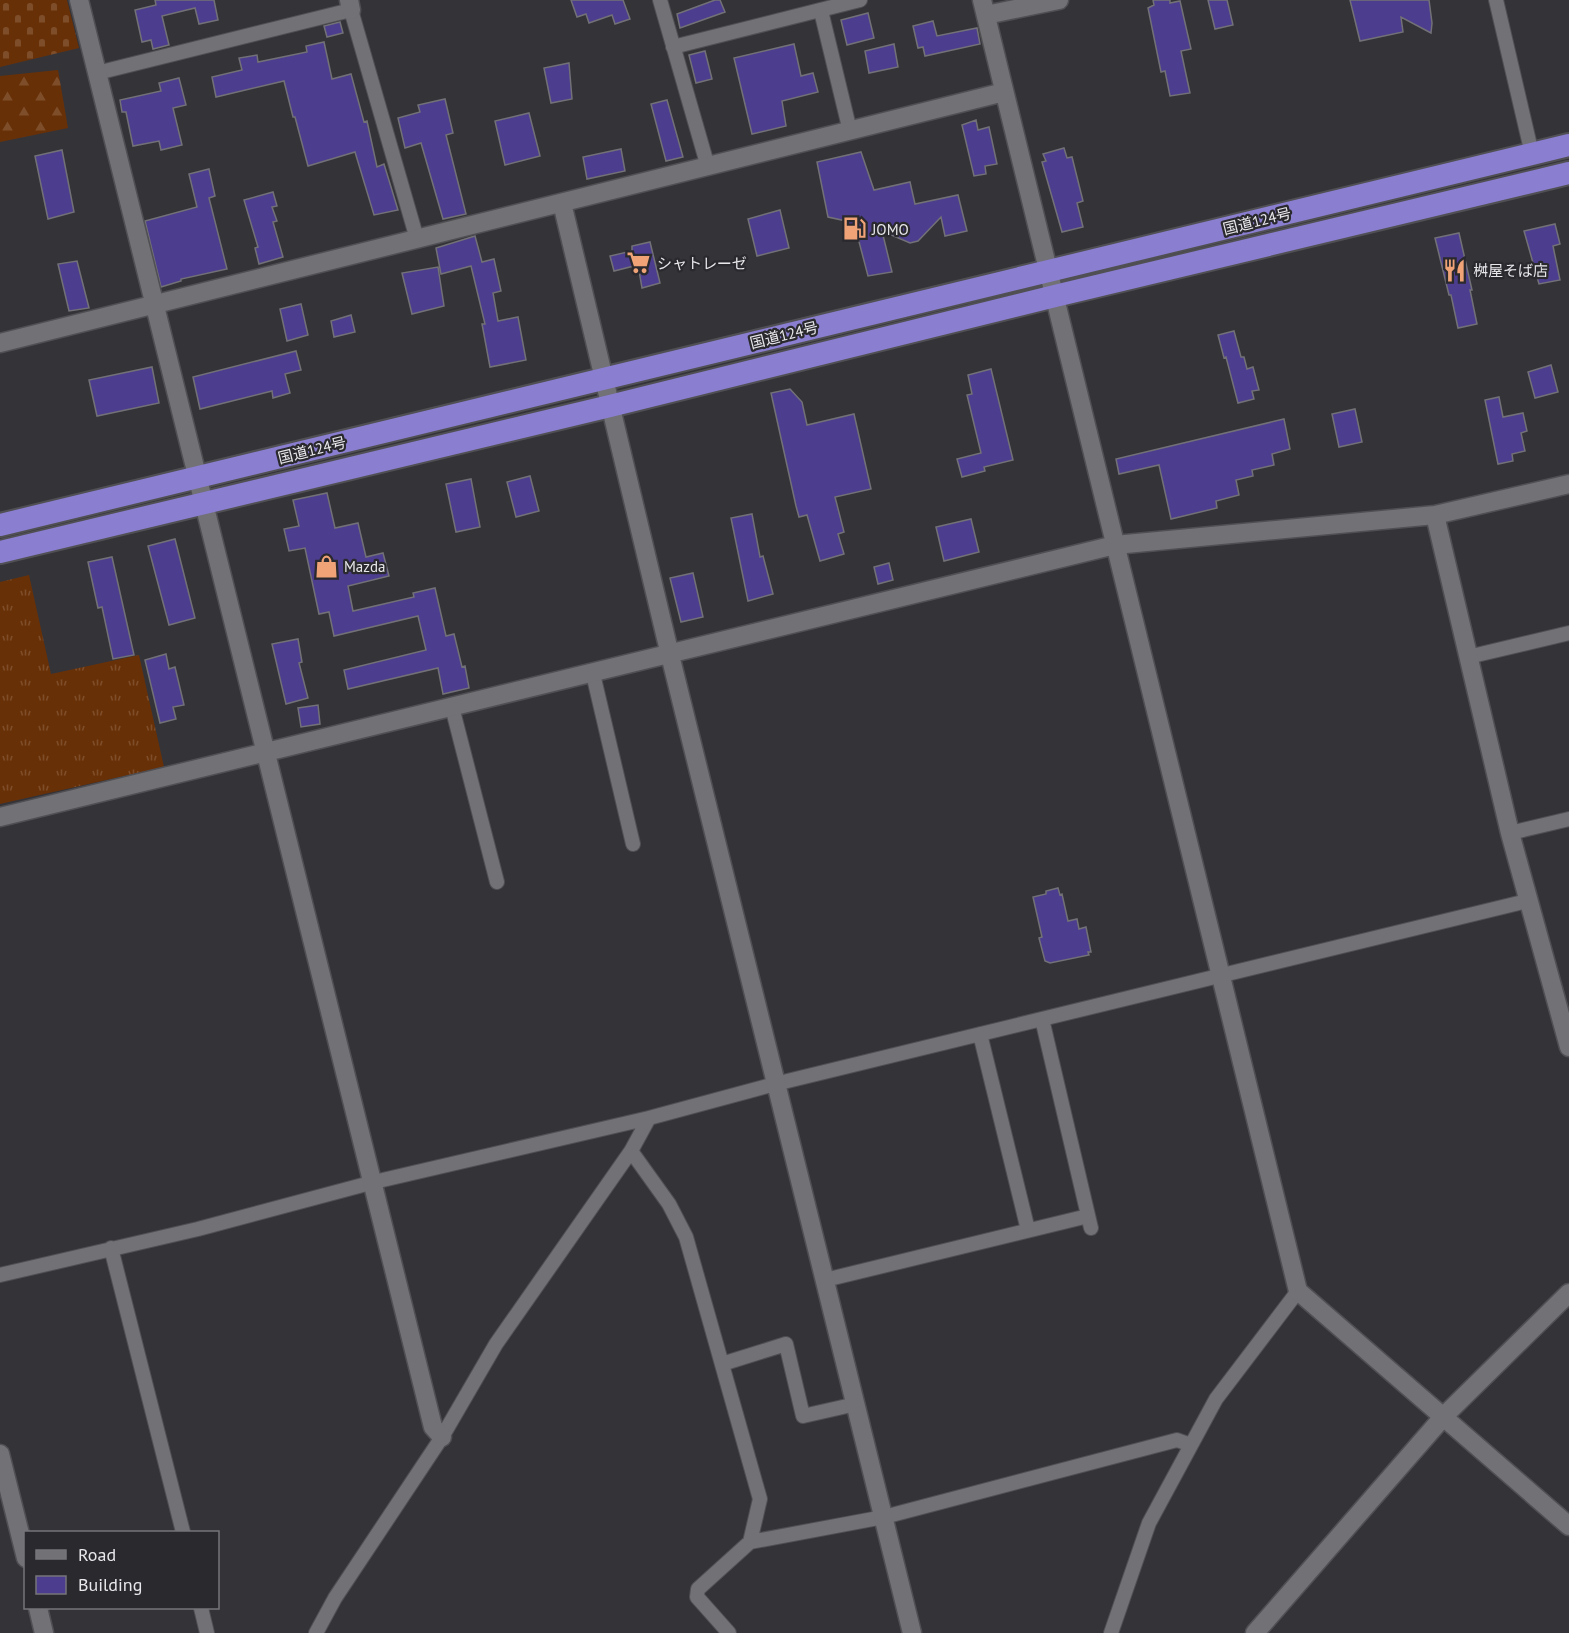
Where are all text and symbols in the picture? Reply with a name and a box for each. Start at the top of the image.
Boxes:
street label: 国道124号 [1221,203,1293,239]
fuel station icon: JOMO [841,216,867,242]
place label: JOMO [871,220,909,239]
supermarket icon: シャトレーゼ [626,250,652,276]
place label: シャトレーゼ [657,254,747,273]
restaurant icon: 桝屋そば店 [1442,257,1468,283]
place label: 桝屋そば店 [1473,261,1548,280]
street label: 国道124号 [748,317,820,353]
street label: 国道124号 [276,432,348,468]
shop icon: Mazda [313,553,339,579]
place label: Mazda [344,557,386,576]
legend [24,1531,219,1609]
text: Road [78,1543,116,1566]
text: Building [78,1573,142,1596]

